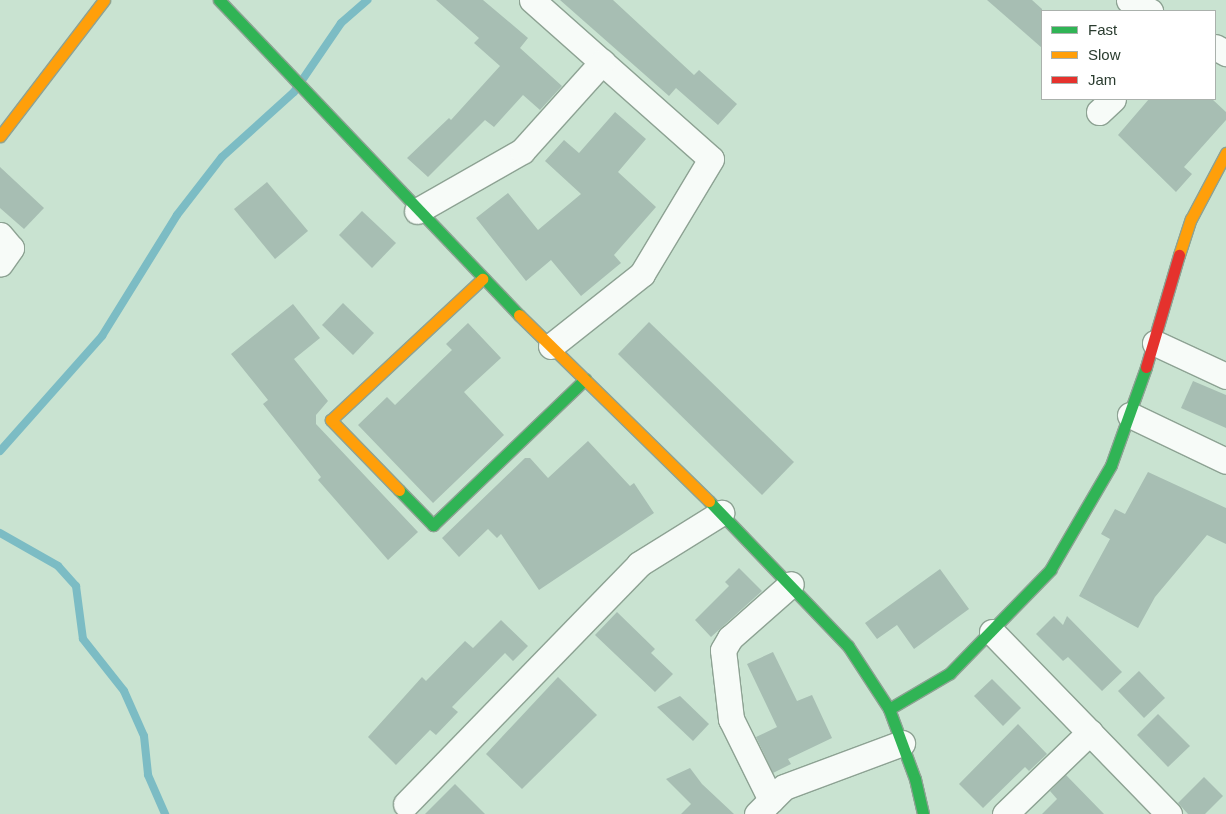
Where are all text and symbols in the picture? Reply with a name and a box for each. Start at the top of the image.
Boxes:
legend [1041,10,1216,100]
text: Fast [1088,21,1117,38]
text: Slow [1088,46,1121,63]
text: Jam [1088,71,1116,88]

